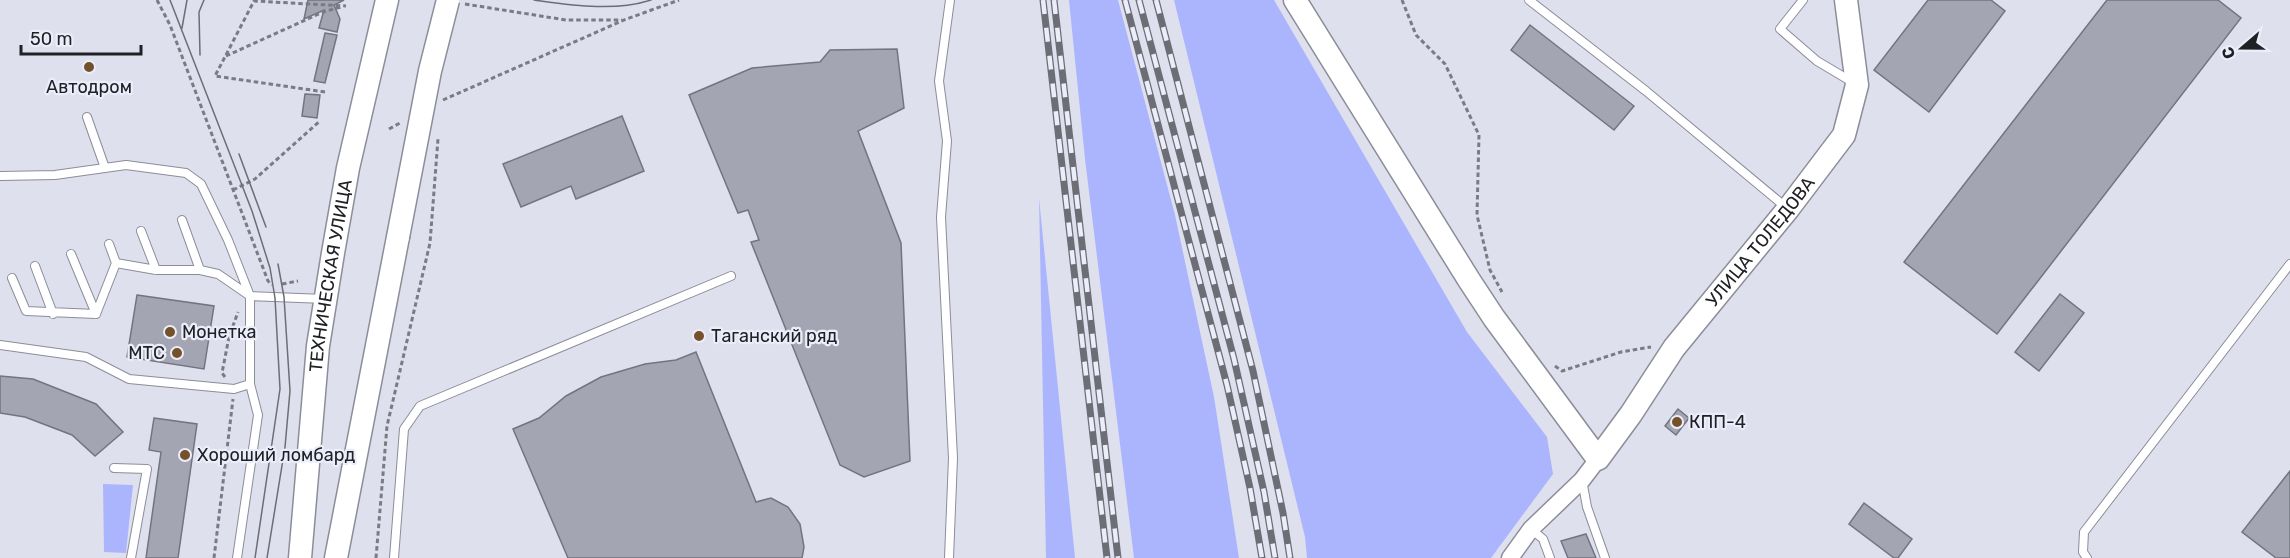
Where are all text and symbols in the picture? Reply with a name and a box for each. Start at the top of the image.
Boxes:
scale bar [21,18,141,56]
north arrow [2212,18,2272,78]
text: 50 m [30,28,73,50]
text: С [2218,44,2239,61]
marker: Автодром [82,60,96,74]
place label: Автодром [46,76,132,98]
street label: УЛИЦА ТОЛЕДОВА [1701,172,1820,311]
street label: ТЕХНИЧЕСКАЯ УЛИЦА [305,178,357,373]
place label: Монетка [182,321,256,343]
marker: Монетка [163,325,177,339]
place label: Таганский ряд [711,325,837,347]
marker: Таганский ряд [692,329,706,343]
place label: МТС [128,342,165,364]
marker: МТС [170,346,184,360]
place label: КПП-4 [1689,411,1746,433]
marker: КПП-4 [1670,415,1684,429]
place label: Хороший ломбард [197,444,355,466]
marker: Хороший ломбард [178,448,192,462]

